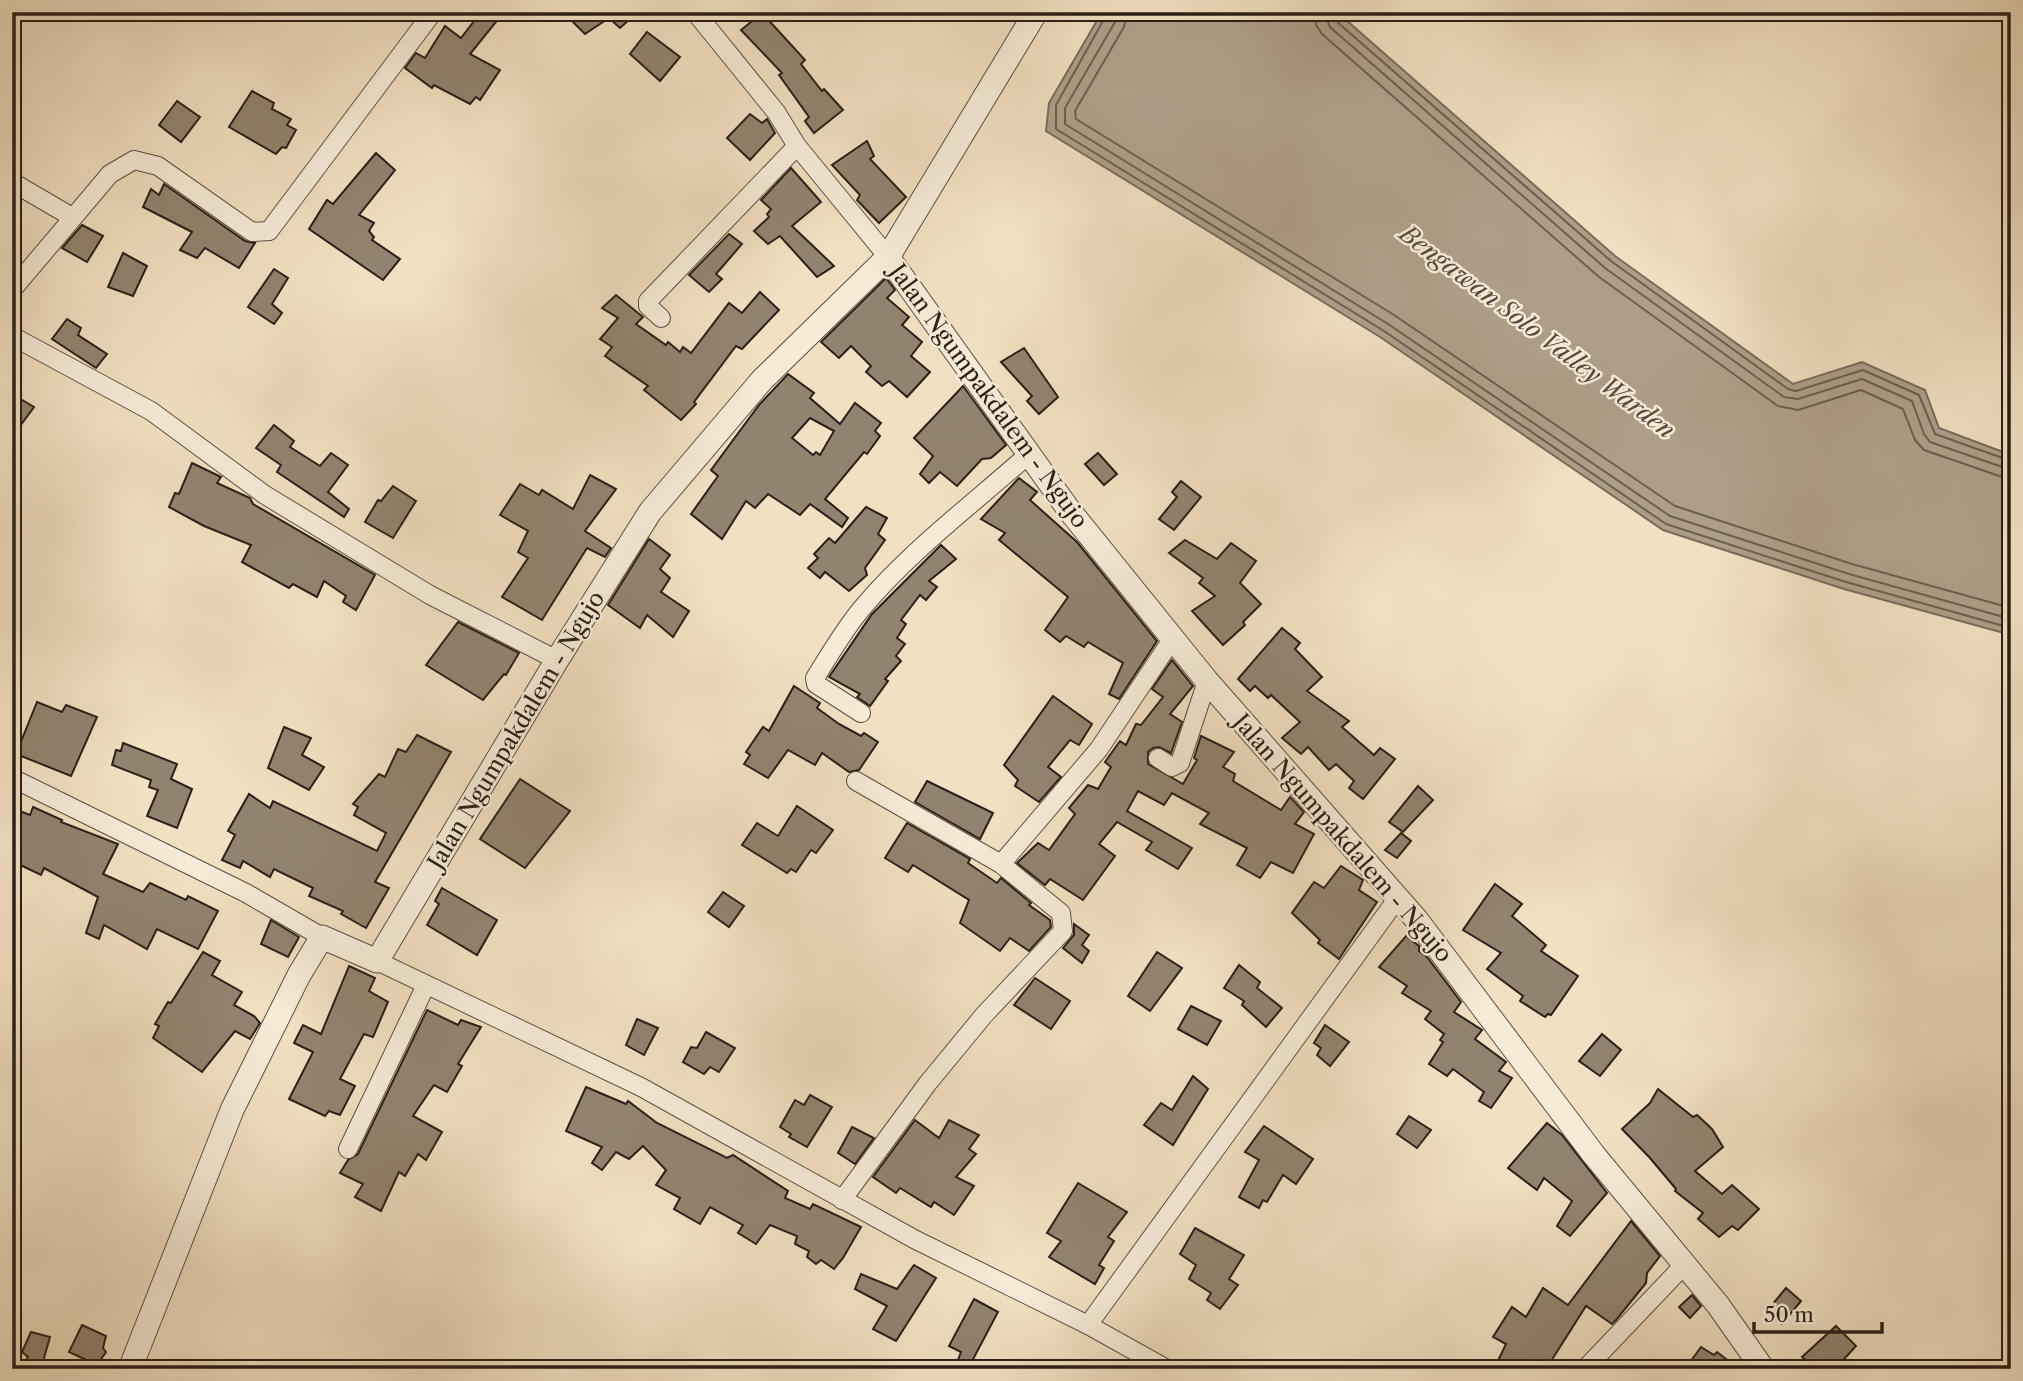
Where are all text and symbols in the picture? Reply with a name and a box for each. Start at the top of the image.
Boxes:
water label: Bengawan Solo Valley Warden [1392,217,1681,445]
street label: Jalan Ngumpakdalem - Ngujo [882,256,1094,534]
street label: Jalan Ngumpakdalem - Ngujo [420,586,610,877]
street label: Jalan Ngumpakdalem - Ngujo [1226,706,1458,968]
scale bar [1754,1290,1881,1334]
text: 50 m [1764,1302,1814,1327]

